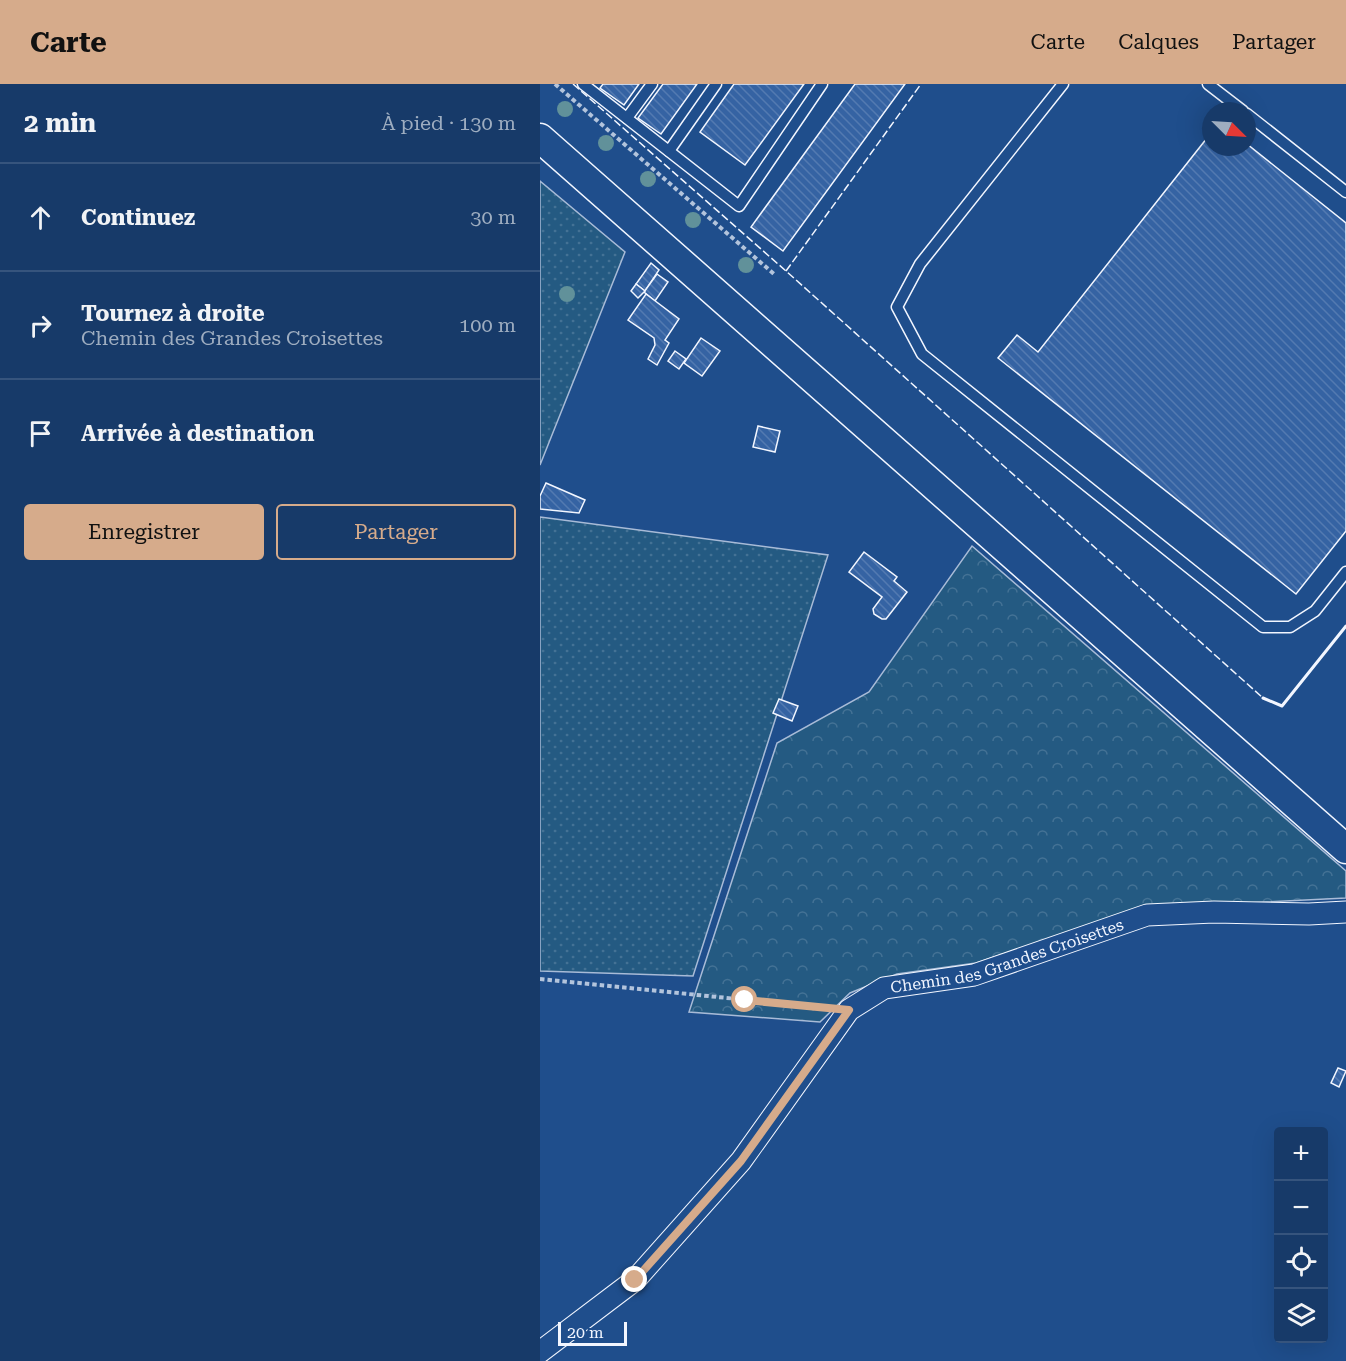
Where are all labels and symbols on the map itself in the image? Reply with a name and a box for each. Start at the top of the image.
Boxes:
north arrow [1202,102,1256,156]
street label: Chemin des Grandes Croisettes [889,915,1126,997]
route start [731,986,757,1012]
route end [621,1266,647,1292]
scale bar [558,1319,627,1346]

